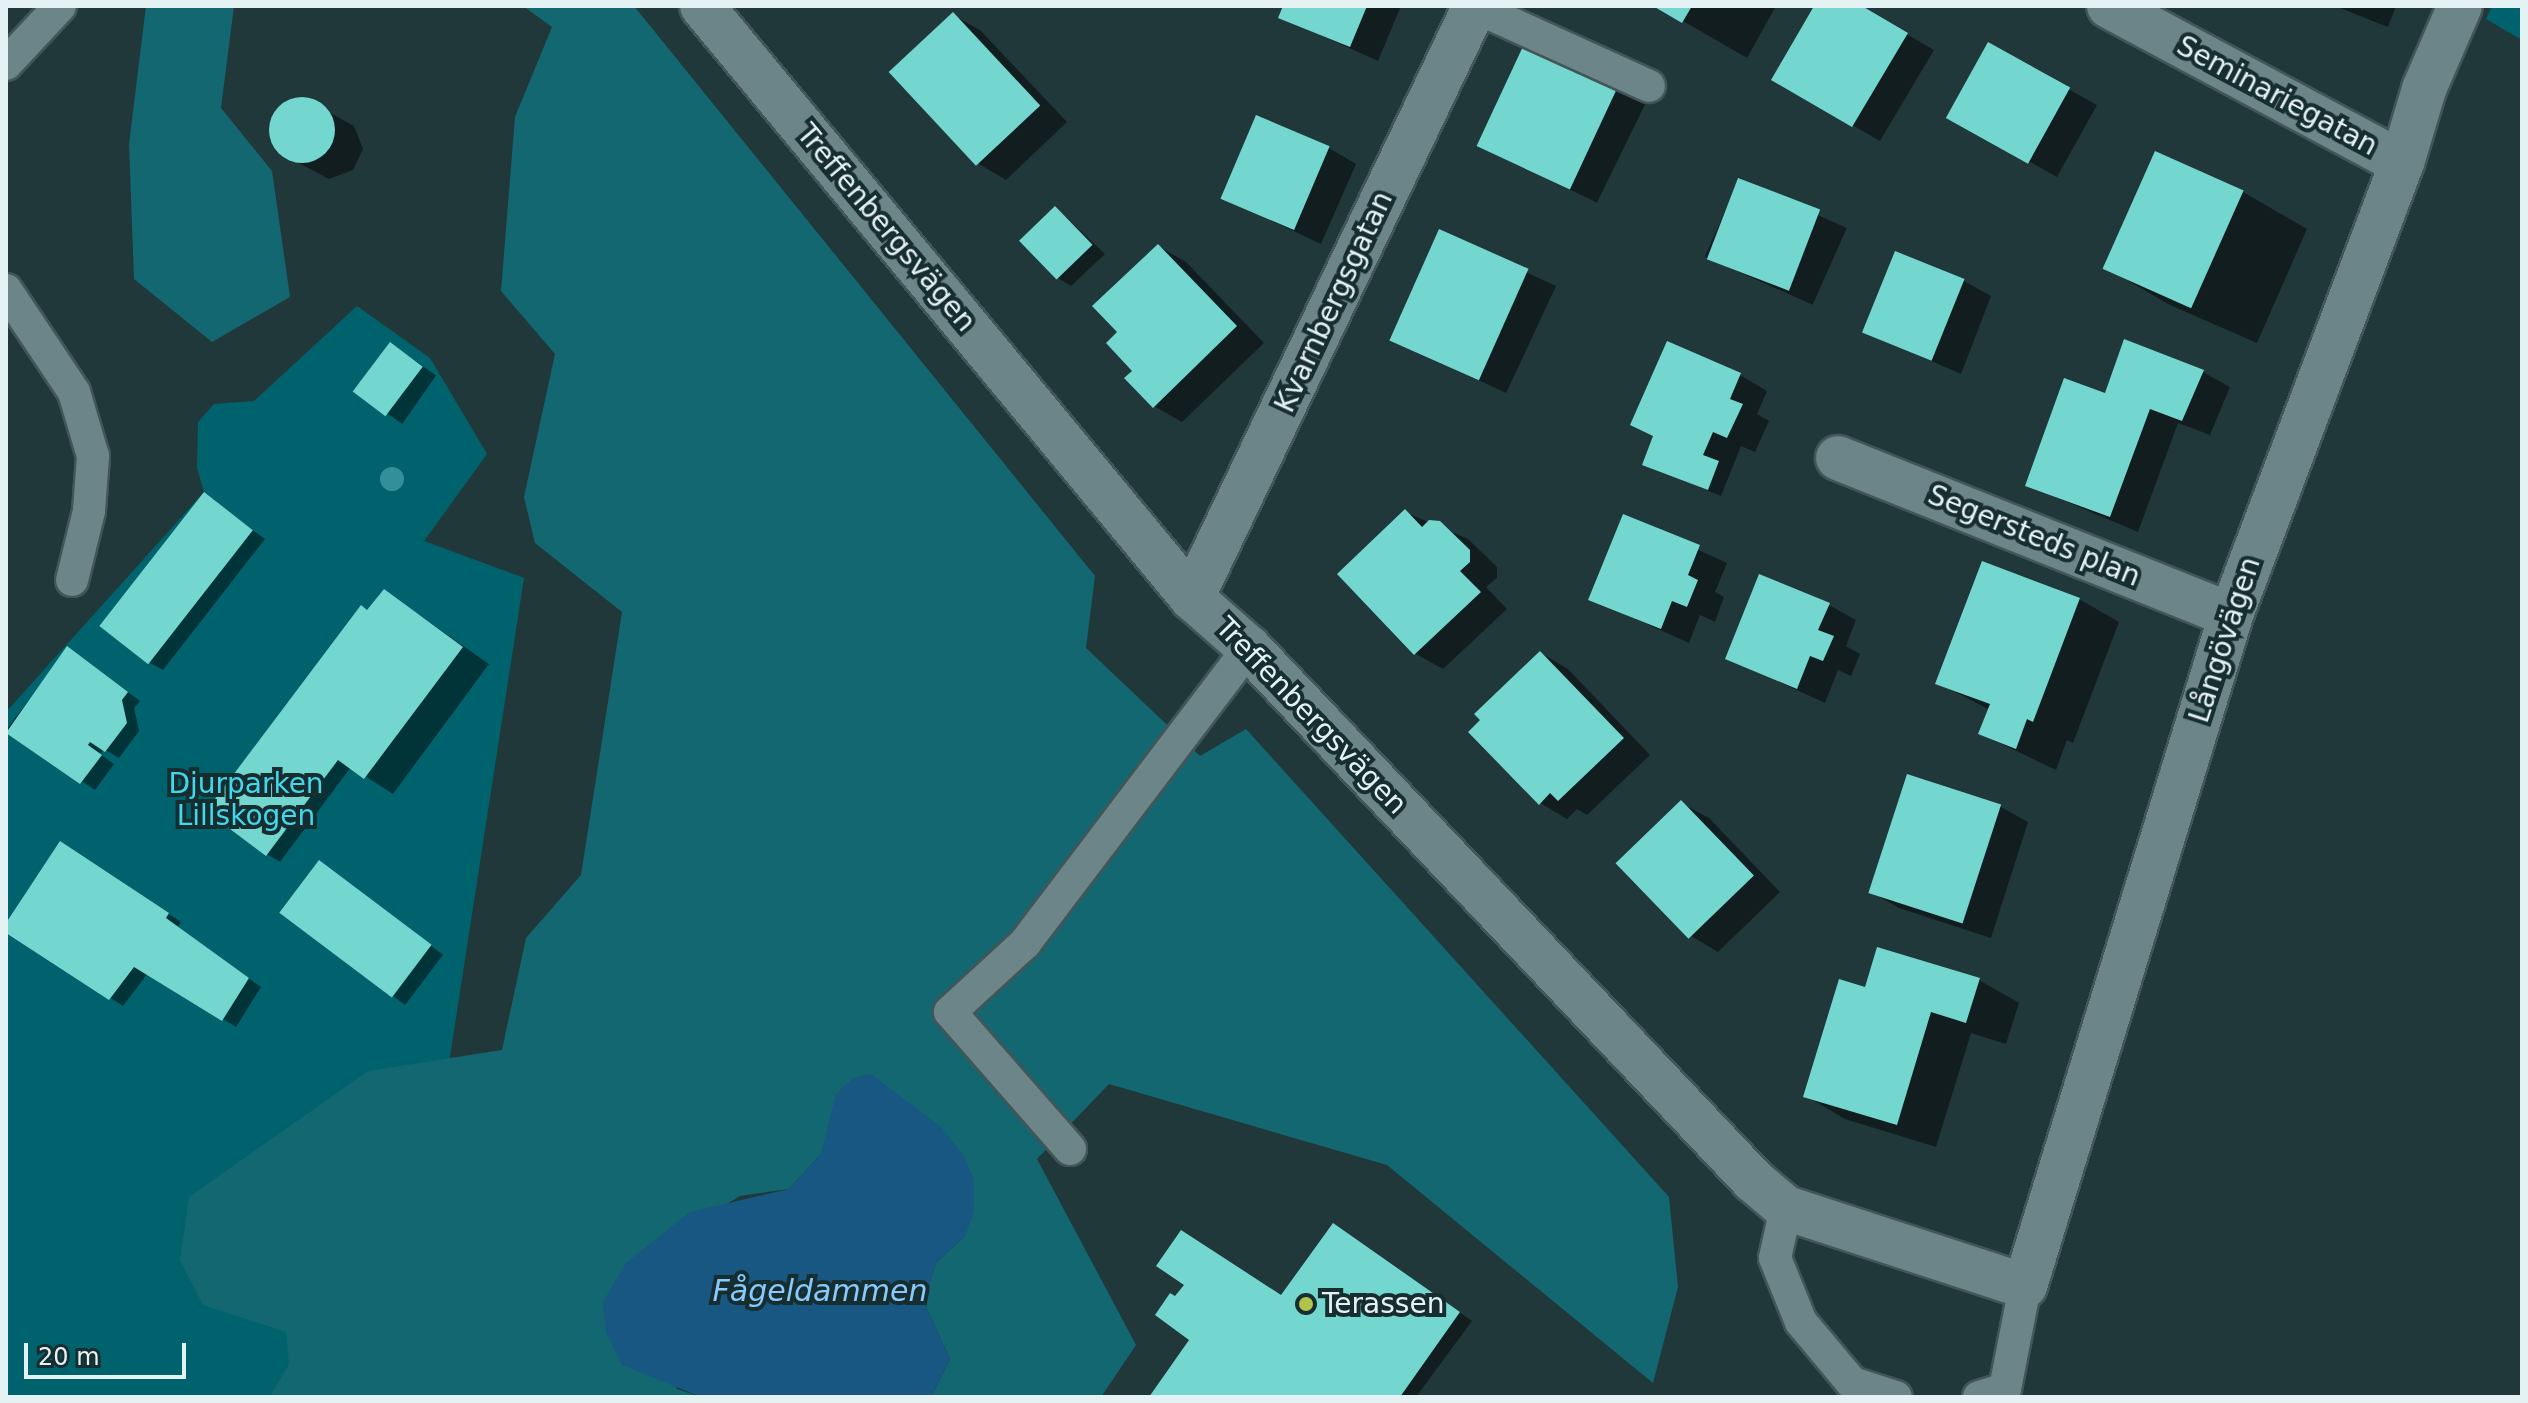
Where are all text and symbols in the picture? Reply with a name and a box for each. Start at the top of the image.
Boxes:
street label: Seminariegatan [2171,29,2383,163]
street label: Treffenbergsvägen [789,118,983,338]
street label: Kvarnbergsgatan [1268,186,1400,418]
street label: Segersteds plan [1923,478,2145,594]
street label: Långövägen [2182,553,2268,727]
street label: Treffenbergsvägen [1209,611,1413,821]
park label: Djurparken Lillskogen [168,767,324,833]
water label: Fågeldammen [713,1273,927,1309]
place label: Terassen [1322,1287,1444,1321]
marker: Terassen [1297,1295,1315,1313]
scale bar [28,1327,190,1377]
text: 20 m [38,1343,100,1371]

